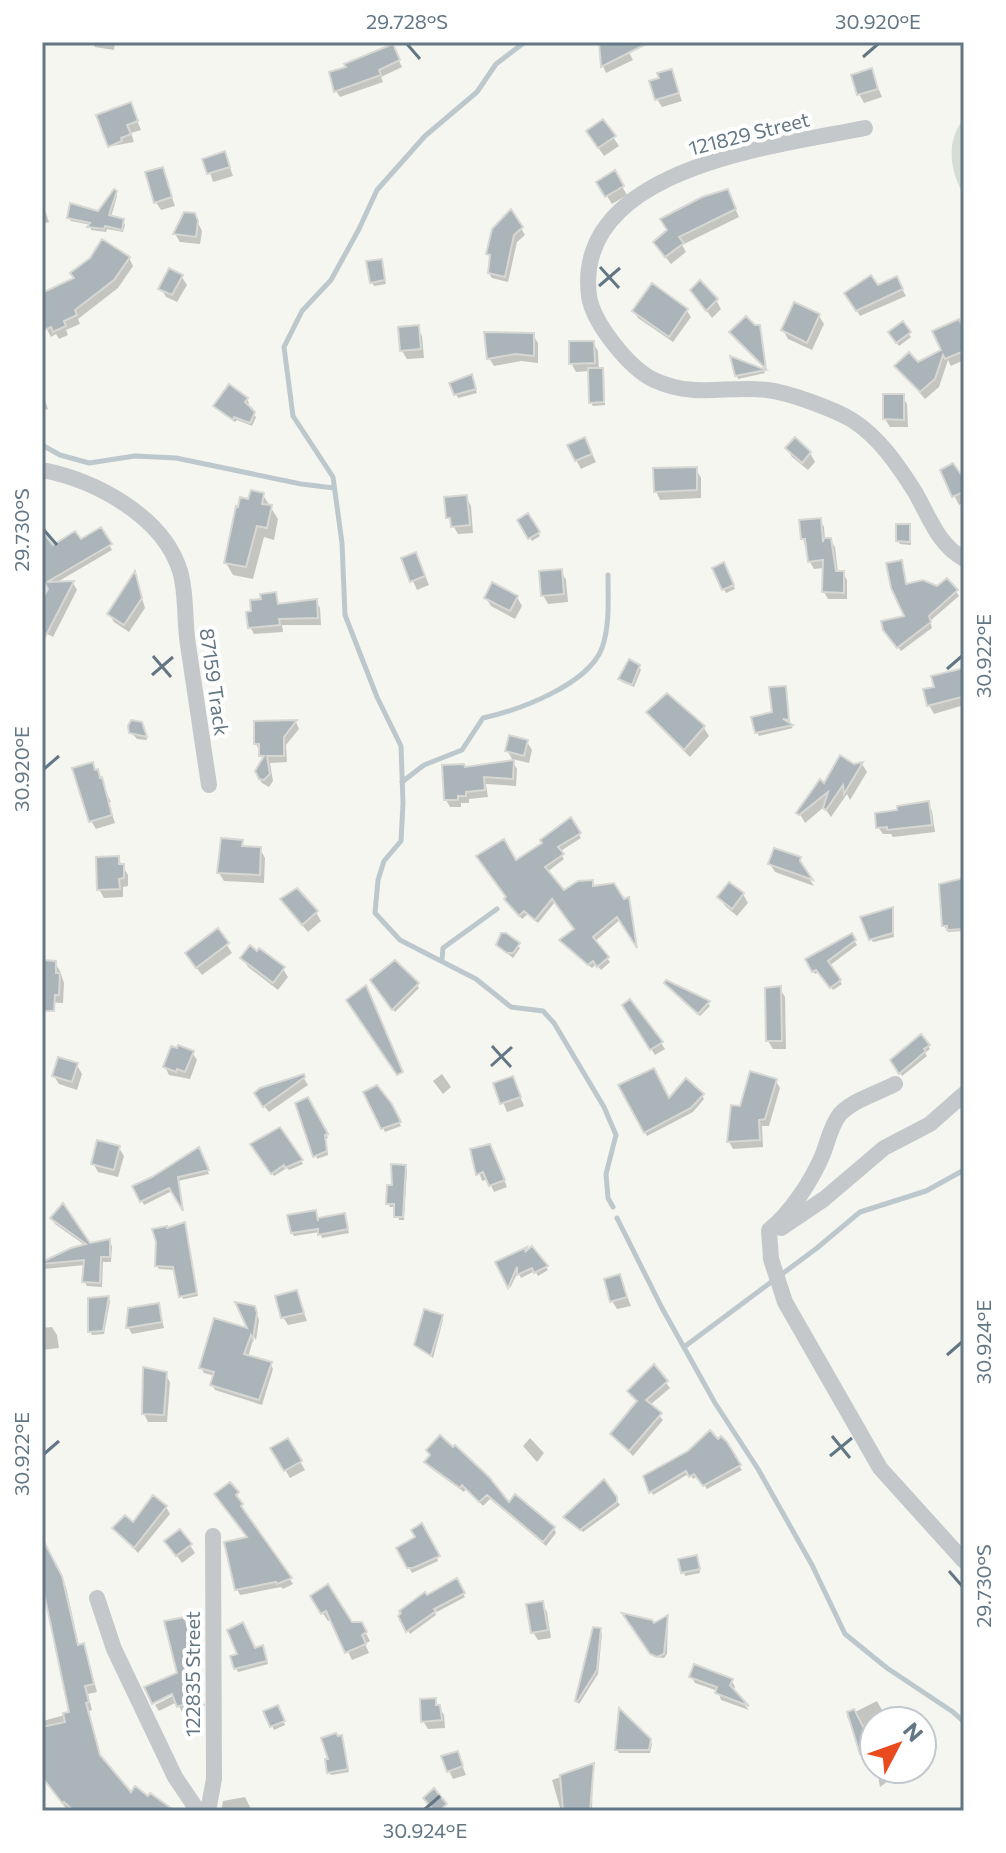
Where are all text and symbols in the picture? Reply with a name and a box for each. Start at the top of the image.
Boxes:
text: 29.728°S [366,9,448,33]
text: 30.920°E [835,9,921,33]
street label: 121829 Street [686,106,812,160]
text: 29.730°S [9,488,33,572]
text: 30.922°E [971,614,995,698]
street label: 87159 Track [196,626,234,738]
text: 30.920°E [9,726,33,812]
text: 30.924°E [971,1300,995,1384]
text: 30.922°E [9,1412,33,1496]
text: 29.730°S [971,1544,995,1628]
street label: 122835 Street [180,1611,204,1737]
north arrow [858,1705,938,1785]
text: N [898,1716,929,1747]
text: 30.924°E [383,1818,467,1842]

